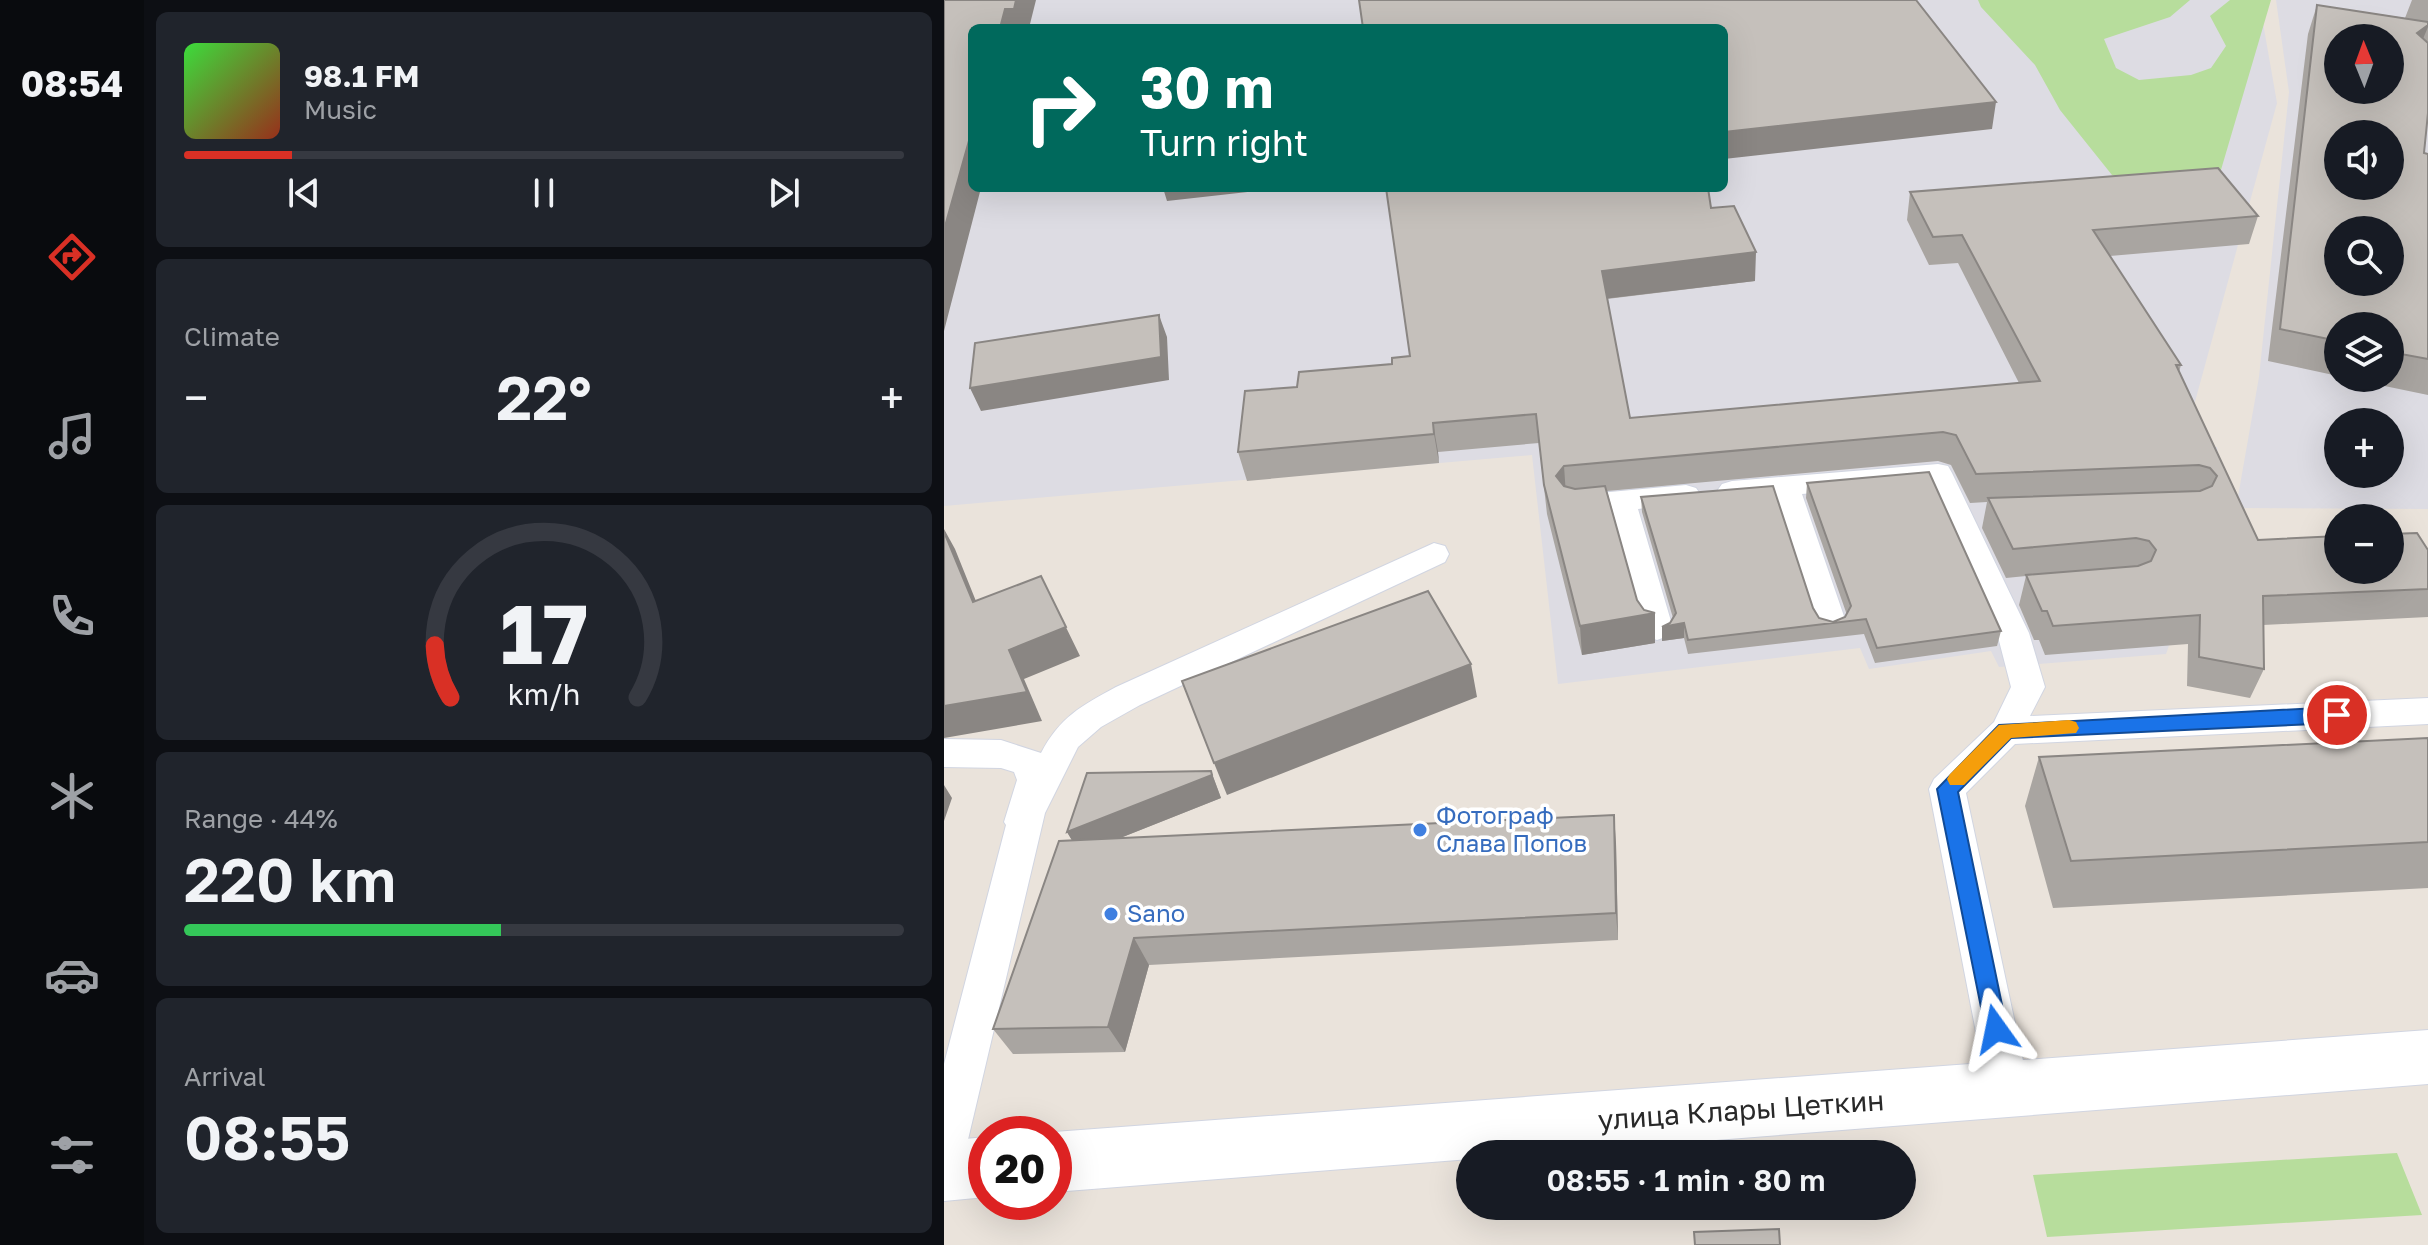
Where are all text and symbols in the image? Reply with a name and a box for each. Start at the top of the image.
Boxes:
north arrow [2324,24,2404,104]
map controls [2324,24,2404,584]
text: 30 m [1140,53,1274,120]
icon: right [1008,56,1112,160]
text: 98.1 FM [304,58,419,94]
text: 08:54 [21,62,123,105]
text: Music [304,94,377,125]
button: sound [2324,120,2404,200]
text: Turn right [1140,121,1308,164]
icon: previous [282,171,326,215]
icon: pause [522,171,566,215]
icon: next [762,171,806,215]
button: search [2324,216,2404,296]
icon: directions [44,229,100,285]
button: layers [2324,312,2404,392]
text: Climate [184,321,280,352]
text: 22° [496,361,592,433]
text: − [184,371,208,424]
text: + [880,371,904,424]
icon: music [44,408,100,464]
button: + [2324,408,2404,488]
button: − [2324,504,2404,584]
text: 17 [500,582,588,682]
icon: phone [44,588,100,644]
text: km/h [508,678,580,712]
pin [2303,681,2371,749]
icon: arrive [2315,693,2359,737]
icon: climate [44,768,100,824]
place label: Фотограф Слава Попов [1436,800,1587,857]
text: Range · 44% [184,803,338,834]
marker: Фотограф Слава Попов [1411,821,1429,839]
text: 220 km [184,843,396,915]
place label: Sano [1127,898,1185,927]
marker: Sano [1102,905,1120,923]
icon: car [44,947,100,1003]
position arrow [1954,987,2038,1071]
text: Arrival [184,1061,265,1092]
street label: улица Клары Цеткин [1597,1083,1885,1136]
text: 08:55 [184,1101,351,1173]
speed limit sign: 20 [968,1116,1072,1220]
icon: filters [44,1127,100,1183]
text: 08:55 · 1 min · 80 m [1547,1162,1825,1198]

